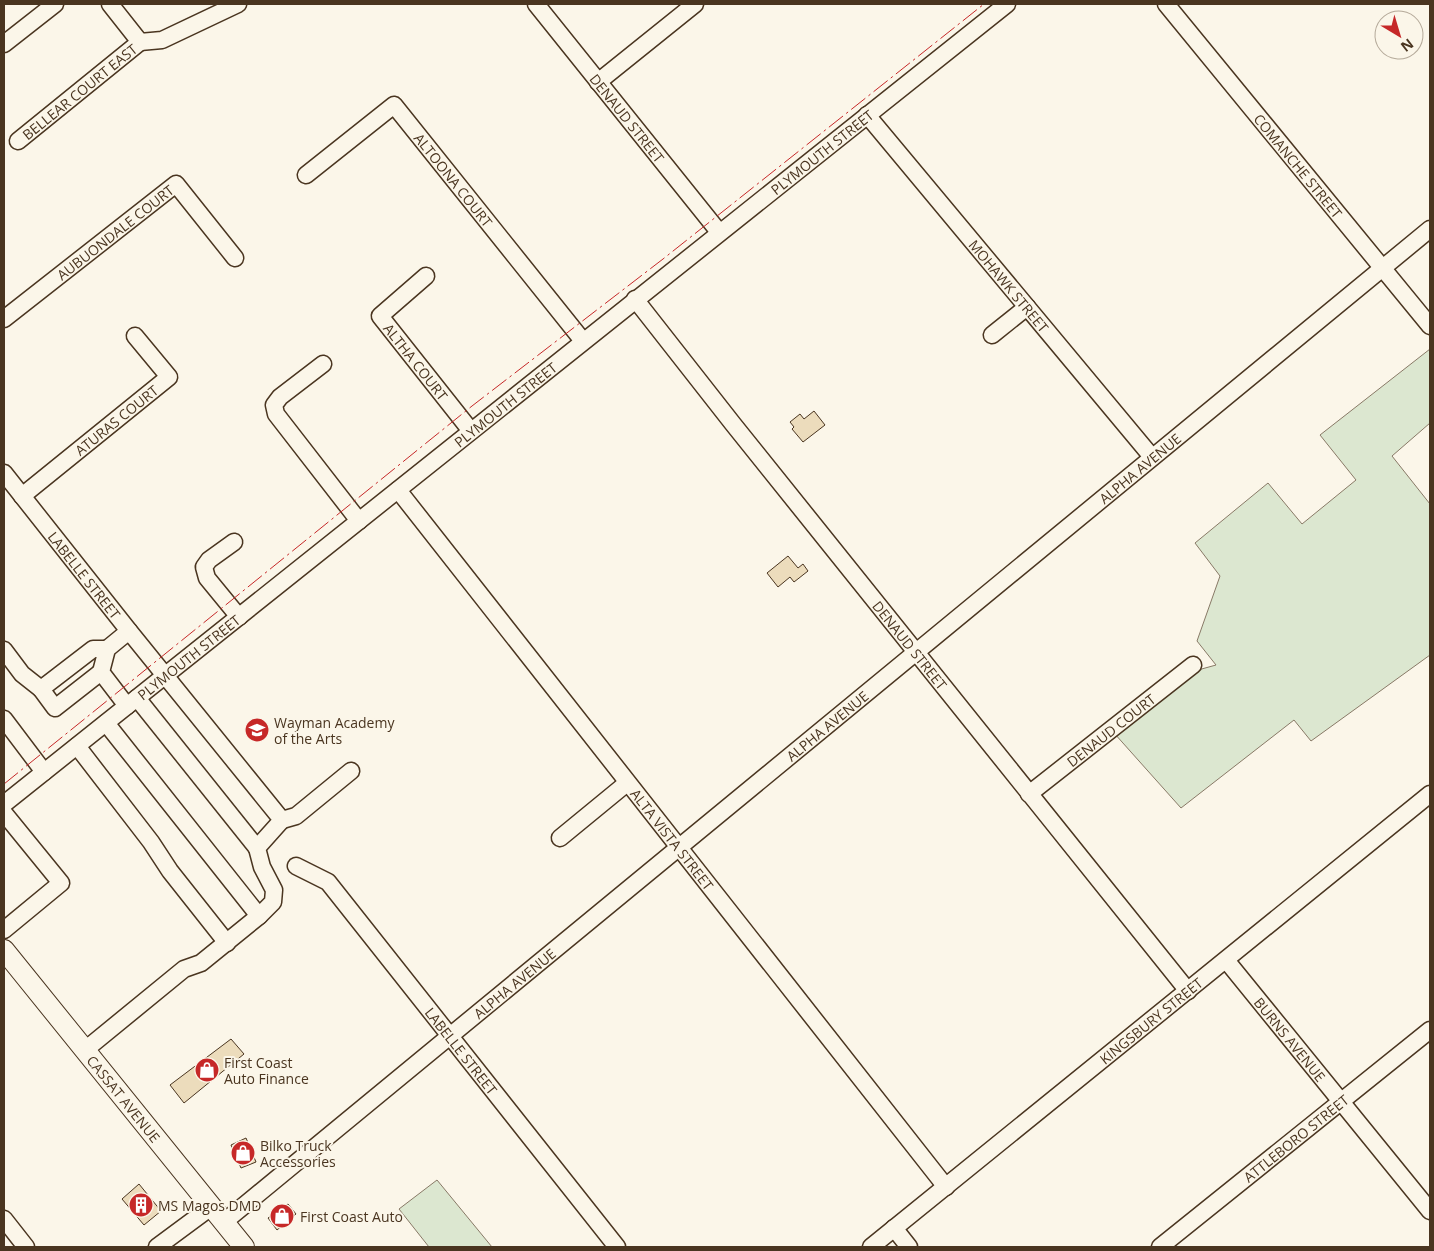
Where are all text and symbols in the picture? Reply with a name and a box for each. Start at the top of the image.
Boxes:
north arrow [1374,10,1424,60]
text: N [1397,35,1418,57]
street label: BELLEAR COURT EAST [18,39,141,143]
street label: DENAUD STREET [586,70,669,166]
street label: PLYMOUTH STREET [766,105,877,199]
street label: COMANCHE STREET [1250,109,1347,222]
street label: ALTOONA COURT [410,129,497,231]
street label: AUBUONDALE COURT [52,180,178,284]
street label: MOHAWK STREET [965,235,1053,336]
street label: ALTHA COURT [380,319,452,404]
street label: PLYMOUTH STREET [450,357,561,451]
street label: ATURAS COURT [70,380,162,459]
street label: ALPHA AVENUE [1095,429,1185,508]
street label: LABELLE STREET [44,527,125,623]
street label: DENAUD STREET [869,597,952,693]
street label: PLYMOUTH STREET [133,610,244,704]
street label: ALPHA AVENUE [782,686,872,765]
street label: DENAUD COURT [1063,689,1159,770]
place label: Wayman Academy of the Arts [274,713,395,748]
school or university icon: Wayman Academy of the Arts [244,717,270,743]
street label: ALTA VISTA STREET [627,784,718,894]
street label: ALPHA AVENUE [469,944,559,1022]
street label: KINGSBURY STREET [1095,973,1206,1068]
street label: BURNS AVENUE [1250,993,1330,1085]
street label: LABELLE STREET [421,1003,502,1099]
street label: CASSAT AVENUE [83,1051,165,1146]
place label: First Coast Auto Finance [224,1053,309,1088]
shop icon: First Coast Auto Finance [194,1057,220,1083]
street label: ATTLEBORO STREET [1239,1090,1352,1186]
place label: Bilko Truck Accessories [260,1136,336,1171]
shop icon: Bilko Truck Accessories [230,1140,256,1166]
building icon: MS Magos DMD [128,1192,154,1218]
place label: MS Magos DMD [158,1196,262,1215]
shop icon: First Coast Auto [269,1203,295,1229]
place label: First Coast Auto [300,1207,403,1226]

